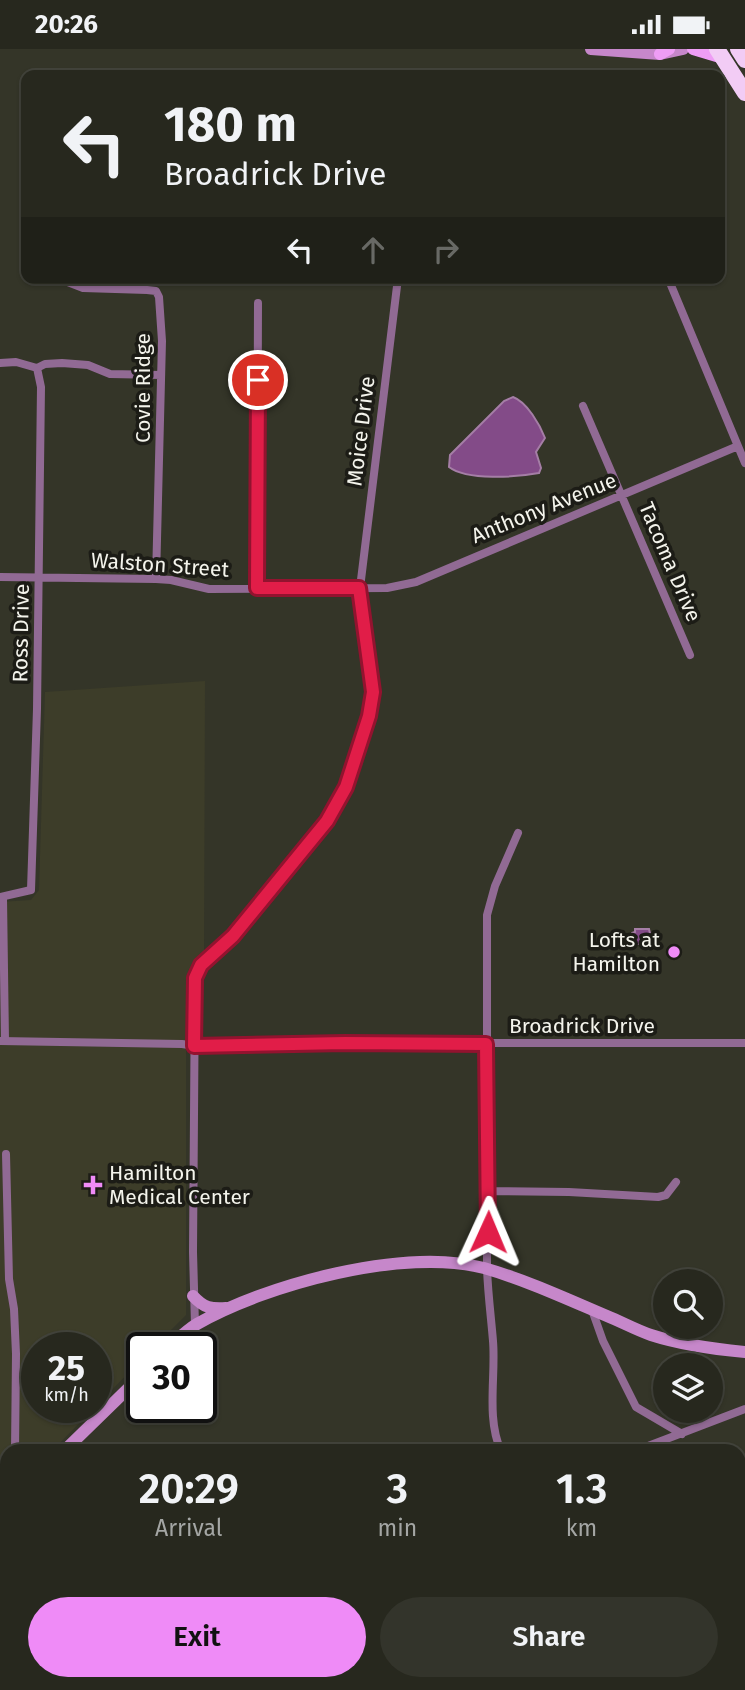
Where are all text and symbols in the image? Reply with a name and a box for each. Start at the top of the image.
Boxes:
text: 20:26 [35,9,98,40]
text: 180 m [164,95,297,154]
icon: left [49,98,140,189]
text: Broadrick Drive [164,155,386,193]
icon: left [281,231,319,269]
icon: ahead [354,231,392,269]
icon: right [427,231,465,269]
street label: Covie Ridge [130,333,156,443]
pin [228,350,288,410]
icon: arrive [239,361,277,399]
street label: Moice Drive [341,375,381,487]
street label: Anthony Avenue [468,467,620,549]
street label: Tacoma Drive [633,498,707,626]
street label: Walston Street [90,547,230,583]
street label: Ross Drive [7,583,35,683]
place label: Lofts at Hamilton [572,927,660,977]
marker: Lofts at Hamilton [666,944,682,960]
street label: Broadrick Drive [509,1013,655,1039]
place label: Hamilton Medical Center [109,1160,250,1210]
marker: Hamilton Medical Center [83,1175,103,1195]
position arrow [451,1195,525,1269]
map controls [653,1269,723,1423]
button: search [653,1269,723,1339]
speed limit sign: 30 [126,1332,217,1423]
text: 25 [48,1347,85,1389]
button: layers [653,1353,723,1423]
text: km/h [44,1384,89,1406]
text: 20:29 [139,1464,239,1514]
text: 3 [387,1464,408,1514]
text: 1.3 [556,1464,607,1514]
text: Arrival [155,1514,222,1542]
text: min [378,1514,417,1542]
text: km [566,1514,597,1542]
button: Exit [28,1597,366,1677]
button: Share [380,1597,718,1677]

